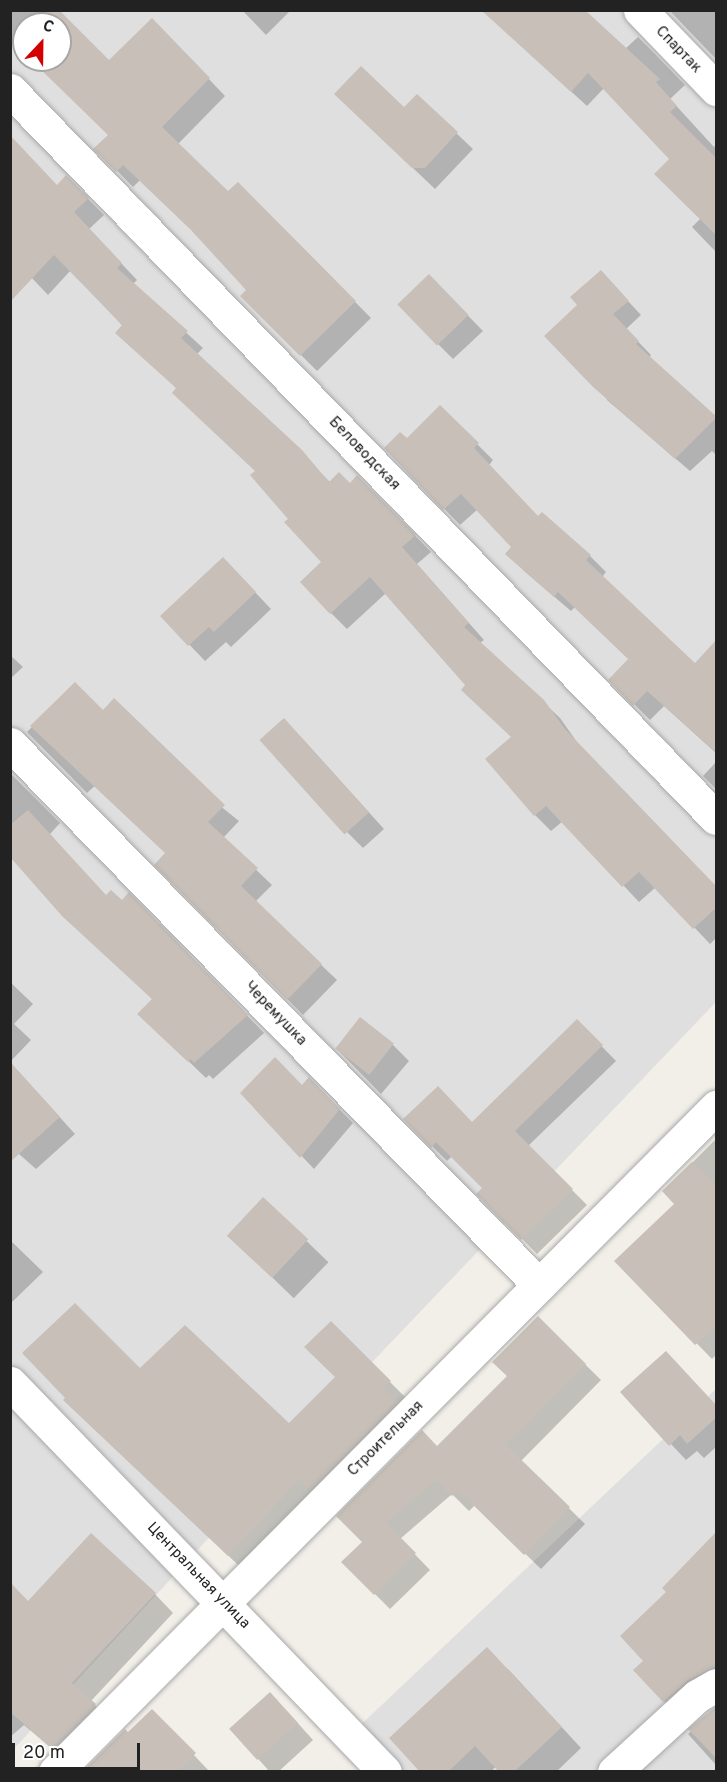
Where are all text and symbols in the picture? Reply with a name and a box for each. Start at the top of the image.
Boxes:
north arrow [12,12,72,72]
text: С [40,16,56,38]
street label: Спартак [651,23,705,77]
street label: Беловодская [324,414,404,494]
street label: Черемушка [240,978,310,1050]
street label: Строительная [344,1397,428,1481]
street label: Центральная улица [143,1519,253,1633]
scale bar [15,1731,142,1769]
text: 20 m [23,1742,65,1765]

